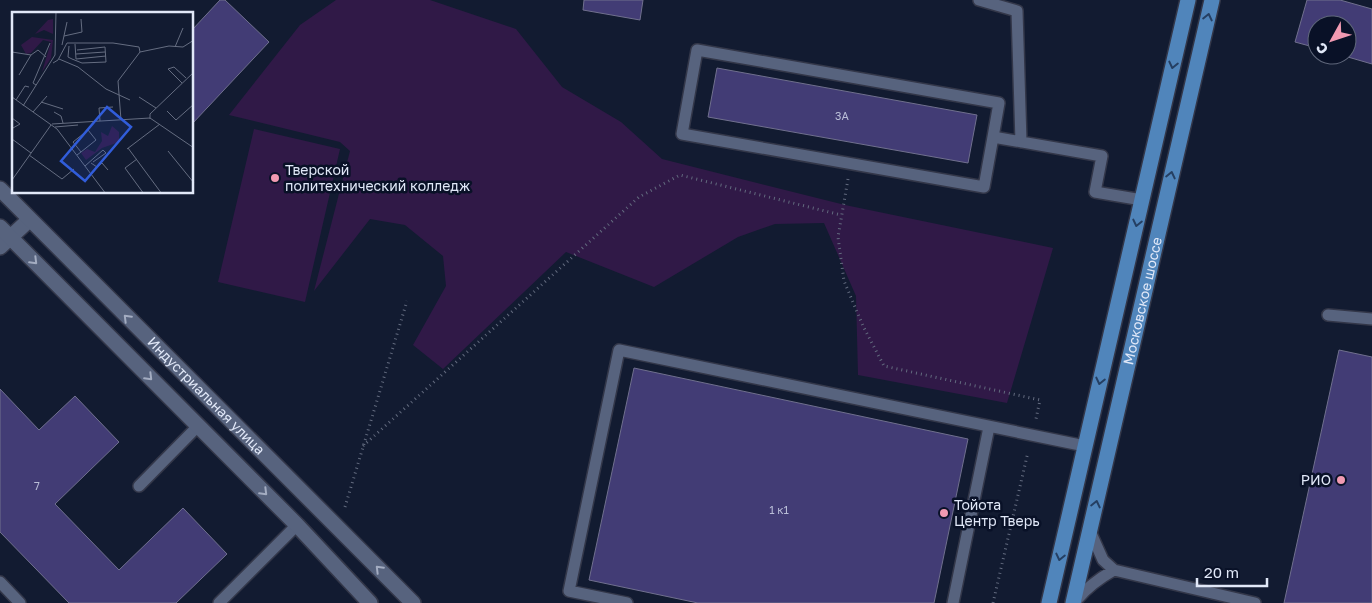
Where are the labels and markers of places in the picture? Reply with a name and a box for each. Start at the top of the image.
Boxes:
place label: Тверской политехнический колледж [285,161,470,194]
marker: Тверской политехнический колледж [269,172,281,184]
place label: РИО [1301,471,1331,488]
marker: РИО [1335,474,1347,486]
place label: Тойота Центр Тверь [954,496,1040,529]
marker: Тойота Центр Тверь [938,507,950,519]

